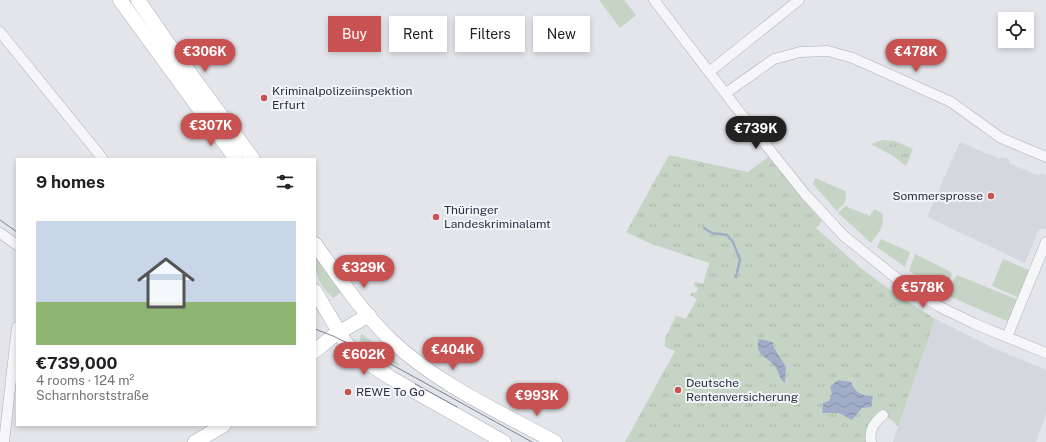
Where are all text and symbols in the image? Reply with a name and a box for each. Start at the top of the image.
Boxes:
map controls [998,12,1034,48]
button: locate [998,12,1034,48]
chip: Buy [328,16,381,52]
chip: Rent [389,16,447,52]
chip: Filters [455,16,525,52]
chip: New [533,16,590,52]
pin: €306K [177,39,233,73]
pin: €478K [888,39,944,73]
text: €306K [183,44,227,59]
text: €478K [894,44,938,59]
place label: Kriminalpolizeiinspektion Erfurt [272,84,412,112]
marker: Kriminalpolizeiinspektion Erfurt [259,93,269,103]
pin: €307K [183,113,239,147]
pin: €739K [728,116,784,150]
text: €307K [190,118,232,133]
text: €739K [735,121,777,136]
icon: filters [274,171,296,193]
text: 9 homes [36,172,105,192]
place label: Sommersprosse [892,189,983,203]
marker: Sommersprosse [986,191,996,201]
place label: Thüringer Landeskriminalamt [444,203,551,231]
marker: Thüringer Landeskriminalamt [431,212,441,222]
icon: home [130,247,202,319]
pin: €329K [336,255,392,289]
text: €329K [342,260,386,275]
pin: €578K [895,275,951,309]
text: €578K [901,280,945,295]
pin: €404K [425,337,481,371]
pin: €602K [336,342,392,376]
text: €404K [431,342,475,357]
text: €602K [343,347,385,362]
text: €739,000 [36,353,118,373]
text: 4 rooms · 124 m² [36,373,134,388]
place label: Deutsche Rentenversicherung [686,376,798,404]
pin: €993K [509,383,565,417]
place label: REWE To Go [356,385,425,399]
marker: Deutsche Rentenversicherung [673,385,683,395]
marker: REWE To Go [343,387,353,397]
text: Scharnhorststraße [36,388,149,403]
text: €993K [515,388,559,403]

